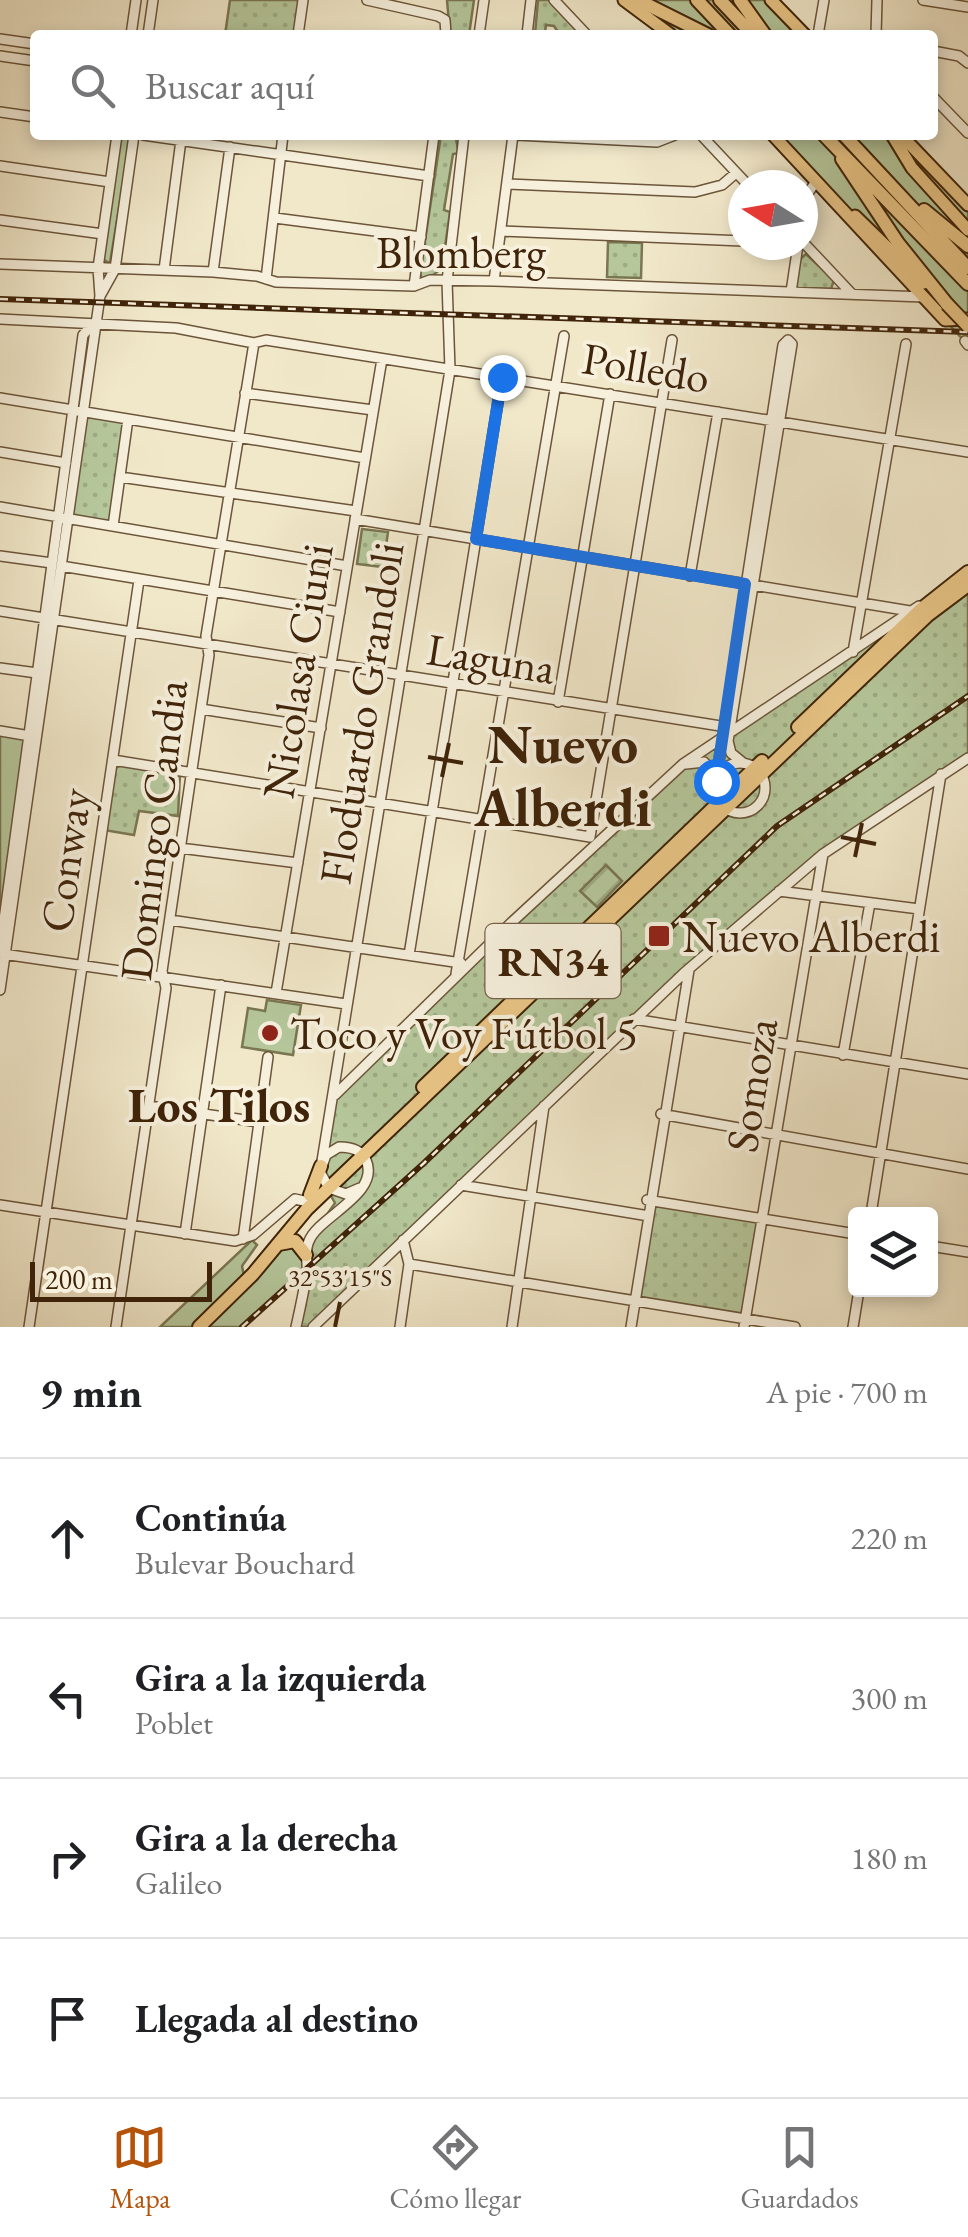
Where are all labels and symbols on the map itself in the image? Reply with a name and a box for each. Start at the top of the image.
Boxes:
north arrow [728,170,818,260]
street label: Blomberg [376,223,546,281]
street label: Polledo [578,328,714,406]
route end [480,355,526,401]
street label: Floduardo Grandoli [305,538,417,888]
street label: Nicolasa Ciuni [248,539,346,803]
street label: Laguna [423,619,559,697]
street label: Domingo Candia [106,676,200,984]
district label: Nuevo Alberdi [474,708,651,842]
route start [694,759,740,805]
street label: Conway [26,784,104,935]
place label: Nuevo Alberdi [682,907,940,965]
marker: Nuevo Alberdi [646,923,672,949]
road number: RN34 [486,924,620,998]
place label: Toco y Voy Fútbol 5 [290,1004,638,1062]
street label: Somoza [712,1014,790,1156]
marker: Toco y Voy Fútbol 5 [259,1022,281,1044]
district label: Los Tilos [128,1074,310,1136]
scale bar [30,1257,212,1302]
text: 32°53'15"S [288,1261,392,1293]

